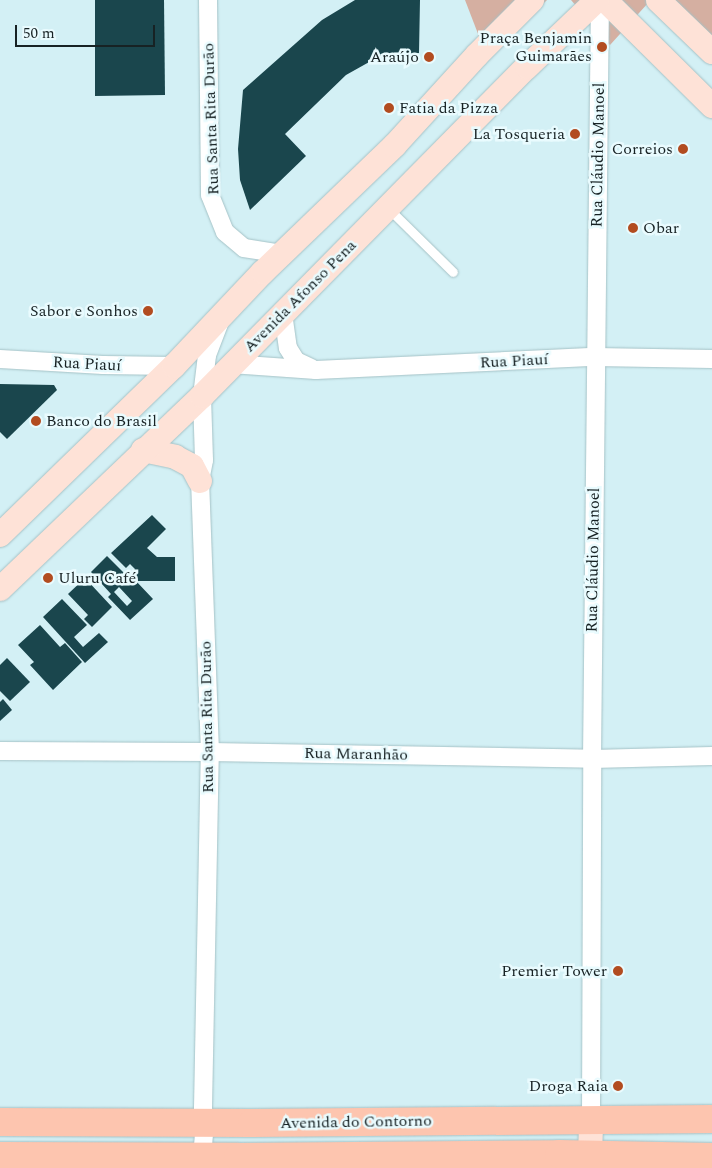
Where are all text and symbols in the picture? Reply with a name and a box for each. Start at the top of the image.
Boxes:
scale bar [18,15,158,47]
text: 50 m [23,22,55,45]
place label: Praça Benjamin Guimarães [480,28,592,66]
marker: Praça Benjamin Guimarães [596,41,608,53]
street label: Rua Santa Rita Durão [199,43,223,195]
place label: Araújo [370,47,419,67]
marker: Araújo [423,51,435,63]
street label: Rua Cláudio Manoel [587,82,609,228]
place label: Fatia da Pizza [399,98,498,118]
marker: Fatia da Pizza [383,102,395,114]
place label: La Tosqueria [473,124,565,144]
marker: La Tosqueria [569,128,581,140]
place label: Correios [612,139,673,159]
marker: Correios [677,143,689,155]
place label: Obar [643,218,679,238]
marker: Obar [627,222,639,234]
street label: Avenida Afonso Pena [240,236,360,356]
place label: Sabor e Sonhos [30,301,138,321]
marker: Sabor e Sonhos [142,305,154,317]
street label: Rua Piauí [479,350,549,372]
street label: Rua Piauí [52,353,122,375]
place label: Banco do Brasil [46,411,157,431]
marker: Banco do Brasil [30,415,42,427]
street label: Rua Cláudio Manoel [582,487,604,633]
place label: Uluru Café [58,568,136,588]
marker: Uluru Café [42,572,54,584]
street label: Rua Santa Rita Durão [196,641,218,793]
street label: Rua Maranhão [304,743,408,765]
place label: Premier Tower [501,961,607,981]
marker: Premier Tower [611,964,625,978]
place label: Droga Raia [529,1076,608,1096]
marker: Droga Raia [612,1080,624,1092]
street label: Avenida do Contorno [280,1111,432,1133]

